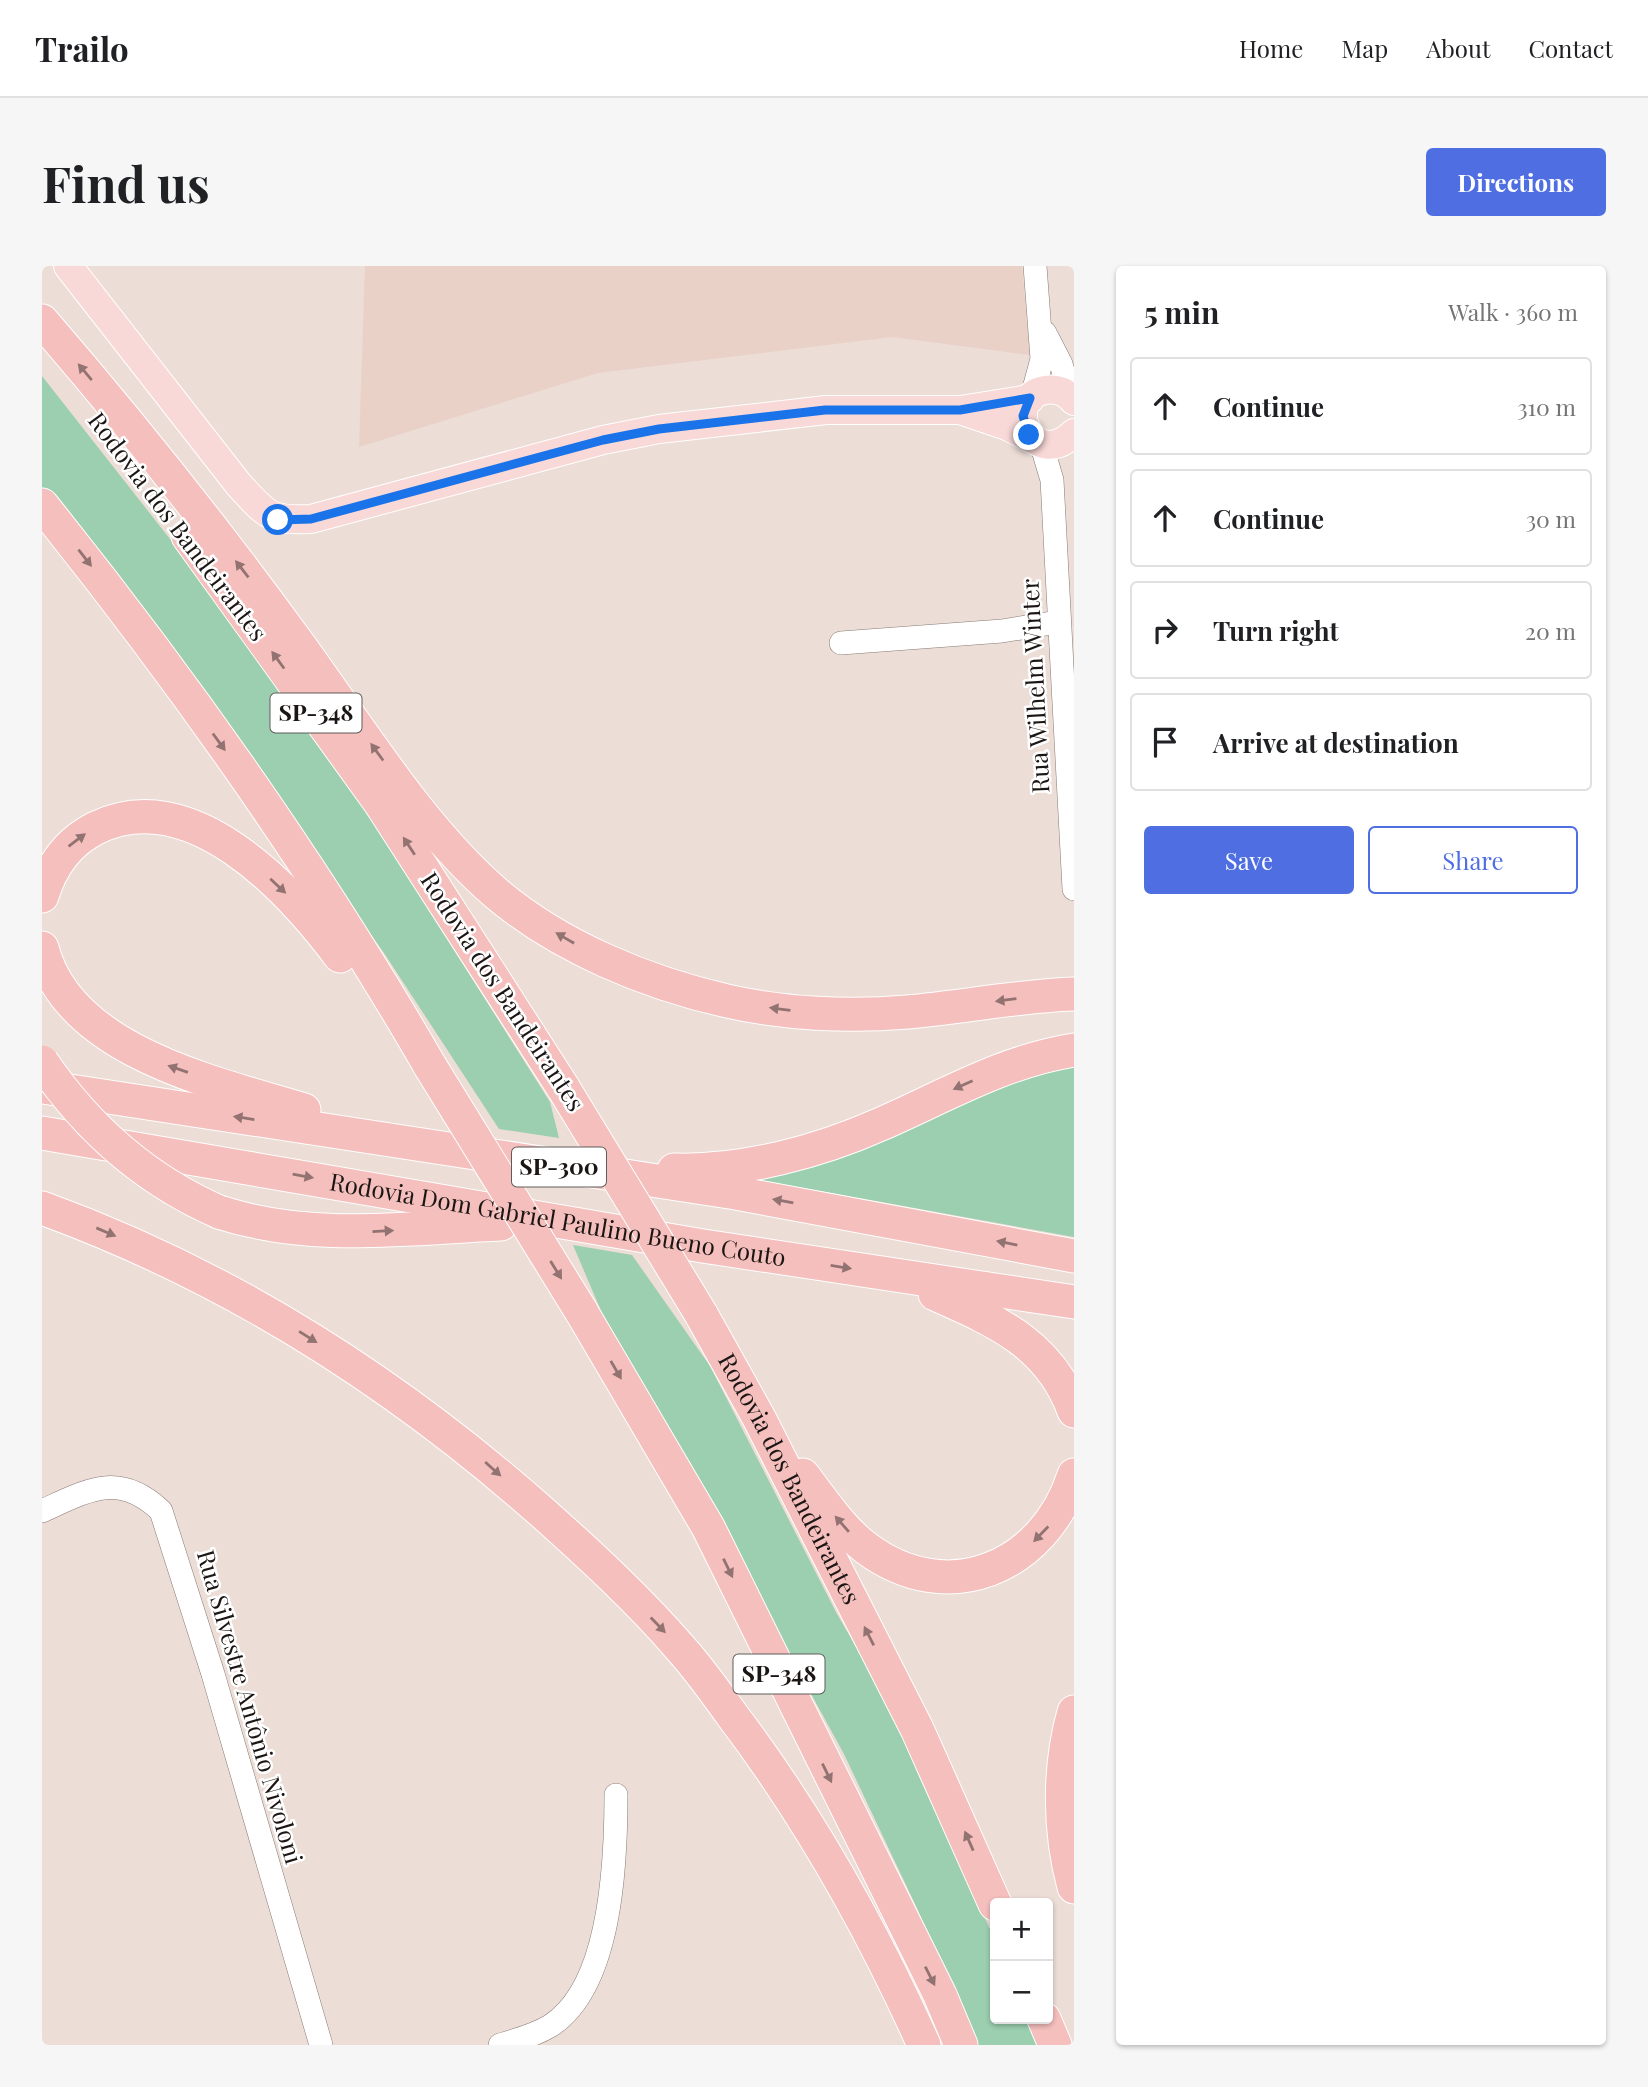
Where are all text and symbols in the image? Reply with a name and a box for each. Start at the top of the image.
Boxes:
text: Trailo [35,26,129,70]
text: Home [1239,32,1303,64]
text: Map [1341,32,1388,64]
text: About [1426,32,1490,64]
text: Contact [1528,32,1613,64]
button: Directions [1426,148,1606,216]
text: Find us [42,150,210,215]
text: 5 min [1144,292,1219,332]
text: Walk · 360 m [1448,296,1578,327]
one-way arrow [78,363,93,380]
icon: ahead [1146,387,1184,425]
text: Continue [1213,389,1324,424]
text: 310 m [1517,391,1576,422]
street label: Rodovia dos Bandeirantes [82,405,275,647]
route end [1013,419,1044,450]
icon: ahead [1146,499,1184,537]
text: Continue [1213,501,1324,536]
text: 30 m [1526,503,1576,534]
route start [262,504,293,535]
one-way arrow [77,549,92,567]
one-way arrow [235,560,249,578]
street label: Rua Wilhelm Winter [1012,578,1056,794]
icon: right [1146,611,1184,649]
text: Turn right [1213,613,1339,648]
text: 20 m [1525,615,1576,646]
one-way arrow [271,651,285,669]
road number: SP-348 [271,694,362,732]
icon: arrive [1146,723,1184,761]
text: Arrive at destination [1213,725,1459,760]
one-way arrow [212,733,226,751]
one-way arrow [371,743,385,761]
button: Save [1144,826,1354,894]
button: Share [1368,826,1578,894]
one-way arrow [68,833,87,847]
one-way arrow [402,837,415,856]
street label: Rodovia dos Bandeirantes [414,865,593,1116]
one-way arrow [269,878,286,894]
one-way arrow [555,932,574,944]
one-way arrow [995,995,1017,1006]
one-way arrow [768,1003,790,1014]
one-way arrow [168,1063,189,1074]
one-way arrow [952,1080,973,1091]
one-way arrow [233,1112,255,1123]
road number: SP-300 [512,1148,606,1186]
street label: Rodovia Dom Gabriel Paulino Bueno Couto [328,1164,788,1272]
one-way arrow [292,1171,314,1182]
one-way arrow [772,1195,794,1206]
one-way arrow [372,1225,394,1236]
one-way arrow [96,1227,117,1238]
one-way arrow [996,1237,1018,1248]
one-way arrow [549,1260,562,1280]
one-way arrow [830,1262,852,1273]
one-way arrow [298,1330,317,1343]
street label: Rodovia dos Bandeirantes [712,1347,869,1609]
one-way arrow [609,1361,622,1380]
one-way arrow [484,1461,501,1476]
one-way arrow [835,1516,851,1533]
one-way arrow [1034,1525,1050,1542]
street label: Rua Silvestre Antônio Nivoloni [191,1546,311,1867]
one-way arrow [722,1558,733,1578]
one-way arrow [650,1616,667,1633]
one-way arrow [863,1626,875,1646]
road number: SP-348 [734,1654,824,1694]
one-way arrow [821,1763,833,1783]
one-way arrow [963,1831,975,1851]
map controls [990,1898,1053,2024]
button: + [990,1898,1053,1961]
button: − [990,1961,1053,2024]
one-way arrow [924,1966,935,1986]

